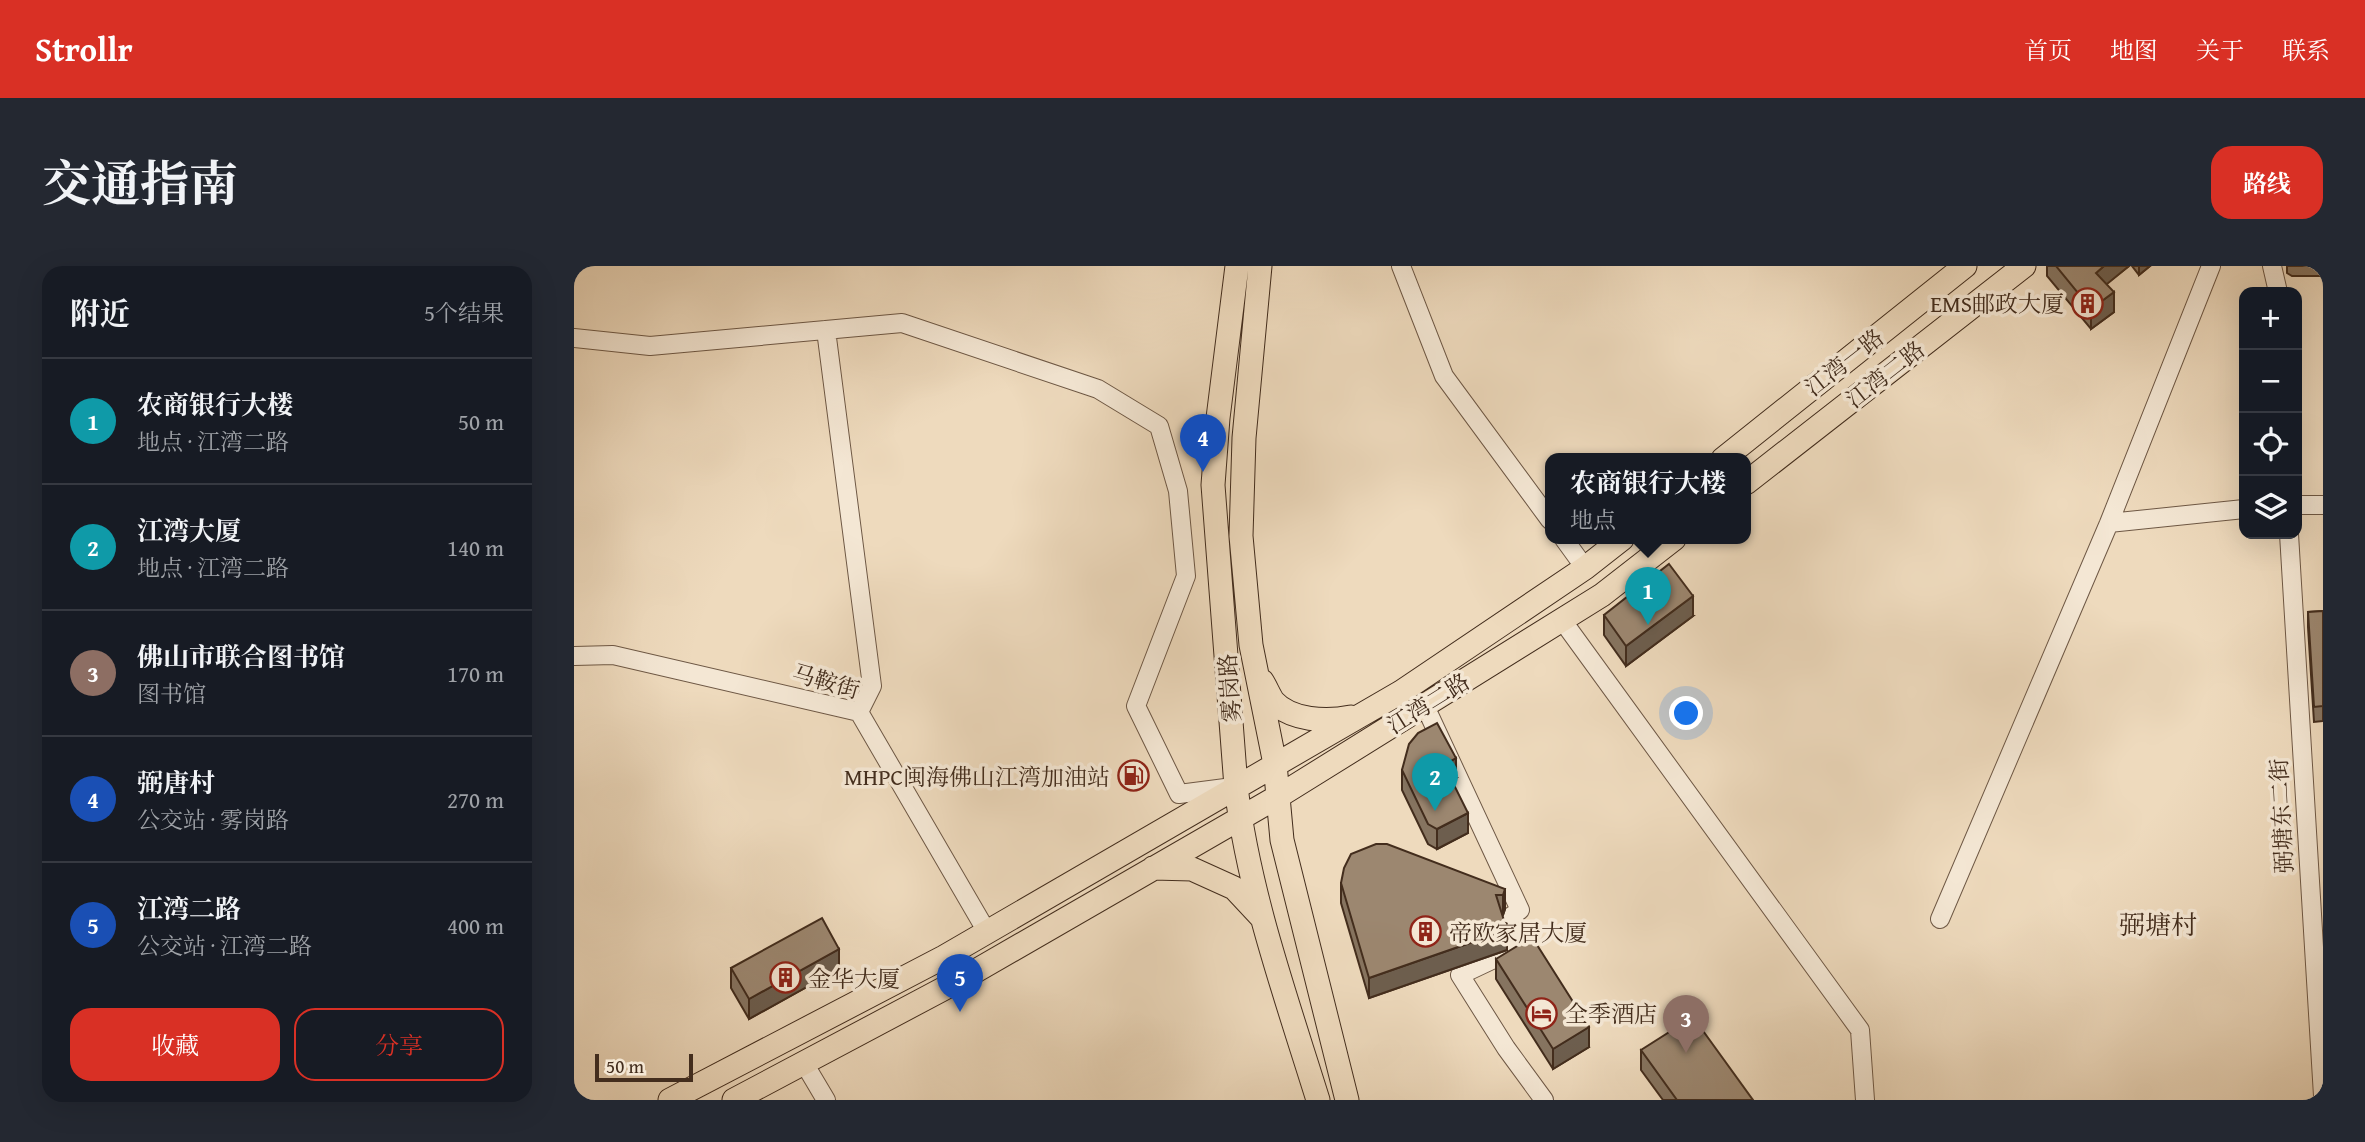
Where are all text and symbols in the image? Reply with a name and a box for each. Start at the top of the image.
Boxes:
text: Strollr [35,25,133,73]
text: 首页 [2024,33,2072,68]
text: 地图 [2110,33,2158,68]
text: 关于 [2196,33,2244,68]
text: 联系 [2282,33,2330,68]
button: 路线 [2211,146,2323,219]
text: 交通指南 [42,147,238,219]
building icon: EMS邮政大厦 [2070,286,2104,320]
place label: EMS邮政大厦 [1930,287,2064,320]
map controls [2239,287,2302,539]
button: + [2239,287,2302,350]
text: 附近 [70,291,130,335]
text: 5个结果 [424,296,504,329]
street label: 江湾一路 [1798,321,1890,403]
street label: 江湾二路 [1839,333,1931,415]
button: − [2239,350,2302,413]
text: 农商银行大楼 [137,385,293,424]
text: 1 [87,405,99,438]
text: 50 m [458,405,504,438]
button: locate [2239,413,2302,476]
pin: 4 [1180,414,1226,472]
text: 地点 · 江湾二路 [137,425,289,458]
popup [1545,453,1751,544]
text: 农商银行大楼 [1570,463,1726,502]
button: layers [2239,476,2302,539]
text: 地点 [1570,503,1616,536]
text: 江湾大厦 [137,511,241,550]
text: 2 [87,531,99,564]
text: 140 m [447,531,504,564]
text: 地点 · 江湾二路 [137,551,289,584]
pin: 1 [1625,567,1671,625]
text: 佛山市联合图书馆 [137,637,345,676]
street label: 雾岗路 [1210,652,1248,724]
street label: 马鞍街 [788,656,864,706]
text: 3 [87,657,99,690]
text: 170 m [447,657,504,690]
street label: 江湾二路 [1380,665,1476,741]
text: 图书馆 [137,677,206,710]
your location [1669,696,1703,730]
pin: 2 [1412,753,1458,811]
street label: 弼塘东二街 [2262,758,2300,874]
fuel station icon: MHPC闽海佛山江湾加油站 [1116,759,1150,793]
place label: MHPC闽海佛山江湾加油站 [844,760,1110,793]
text: 弼唐村 [137,763,215,802]
text: 4 [87,783,99,816]
text: 270 m [447,783,504,816]
text: 公交站 · 雾岗路 [137,803,289,836]
text: 江湾二路 [137,889,241,928]
district label: 弼塘村 [2119,905,2197,944]
text: 5 [87,909,99,942]
text: 400 m [447,909,504,942]
building icon: 帝欧家居大厦 [1409,915,1443,949]
place label: 帝欧家居大厦 [1449,916,1587,949]
text: 公交站 · 江湾二路 [137,929,312,962]
pin: 5 [937,954,983,1012]
building icon: 金华大厦 [768,961,802,995]
place label: 金华大厦 [808,962,900,995]
pin: 3 [1663,995,1709,1053]
hotel icon: 全季酒店 [1525,996,1559,1030]
place label: 全季酒店 [1565,997,1657,1030]
button: 收藏 [70,1008,280,1081]
button: 分享 [294,1008,504,1081]
scale bar [595,1051,693,1083]
text: 50 m [606,1052,644,1080]

